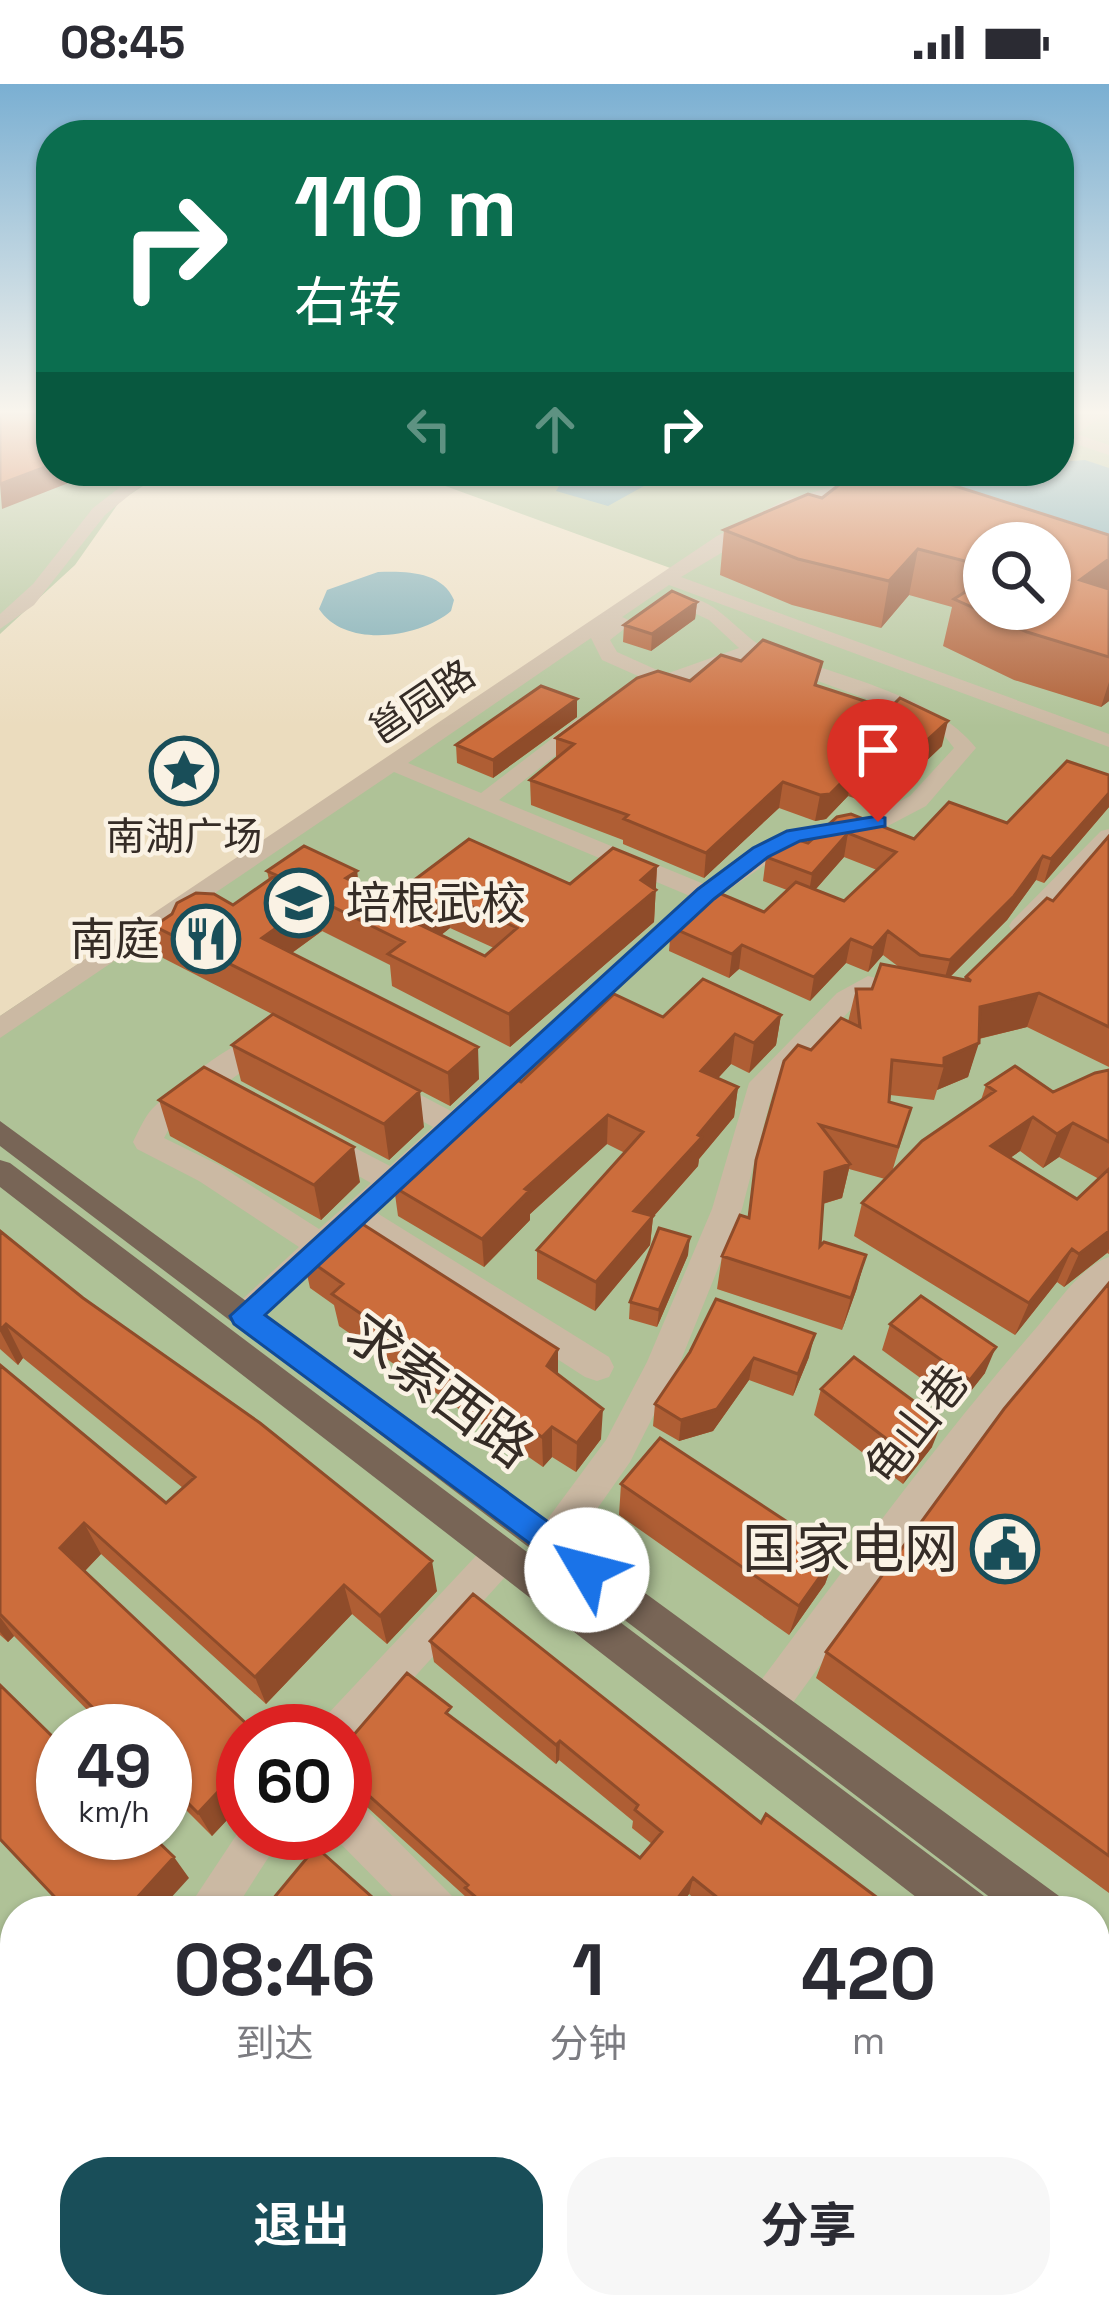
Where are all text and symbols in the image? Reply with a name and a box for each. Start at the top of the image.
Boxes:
text: 08:45 [60,14,185,71]
text: 110 m [294,153,517,261]
icon: right [96,168,252,324]
text: 右转 [294,268,402,337]
icon: left [396,396,462,462]
icon: ahead [522,396,588,462]
icon: right [648,396,714,462]
map controls [963,522,1071,630]
button: search [963,522,1071,630]
street label: 邕园路 [360,649,484,755]
pin [827,699,929,822]
icon: arrive [845,717,911,783]
place icon: 南湖广场 [149,736,219,806]
place label: 南湖广场 [106,812,262,861]
school or university icon: 培根武校 [264,868,334,938]
place label: 培根武校 [346,875,526,932]
restaurant icon: 南庭 [171,904,241,974]
place label: 南庭 [70,911,160,968]
street label: 求索西路 [333,1297,547,1483]
street label: 龟山巷 [853,1354,981,1496]
position arrow [524,1507,650,1633]
public building icon: 国家电网 [970,1514,1040,1584]
place label: 国家电网 [742,1515,958,1584]
speed limit sign: 60 [216,1704,372,1860]
text: 49 [76,1728,152,1805]
text: km/h [78,1792,150,1831]
text: 08:46 [174,1924,375,2016]
text: 1 [572,1924,604,2016]
text: 420 [801,1928,936,2020]
text: m [852,2016,885,2065]
text: 到达 [236,2019,314,2068]
text: 分钟 [549,2019,627,2068]
button: 退出 [60,2157,543,2295]
button: 分享 [567,2157,1050,2295]

